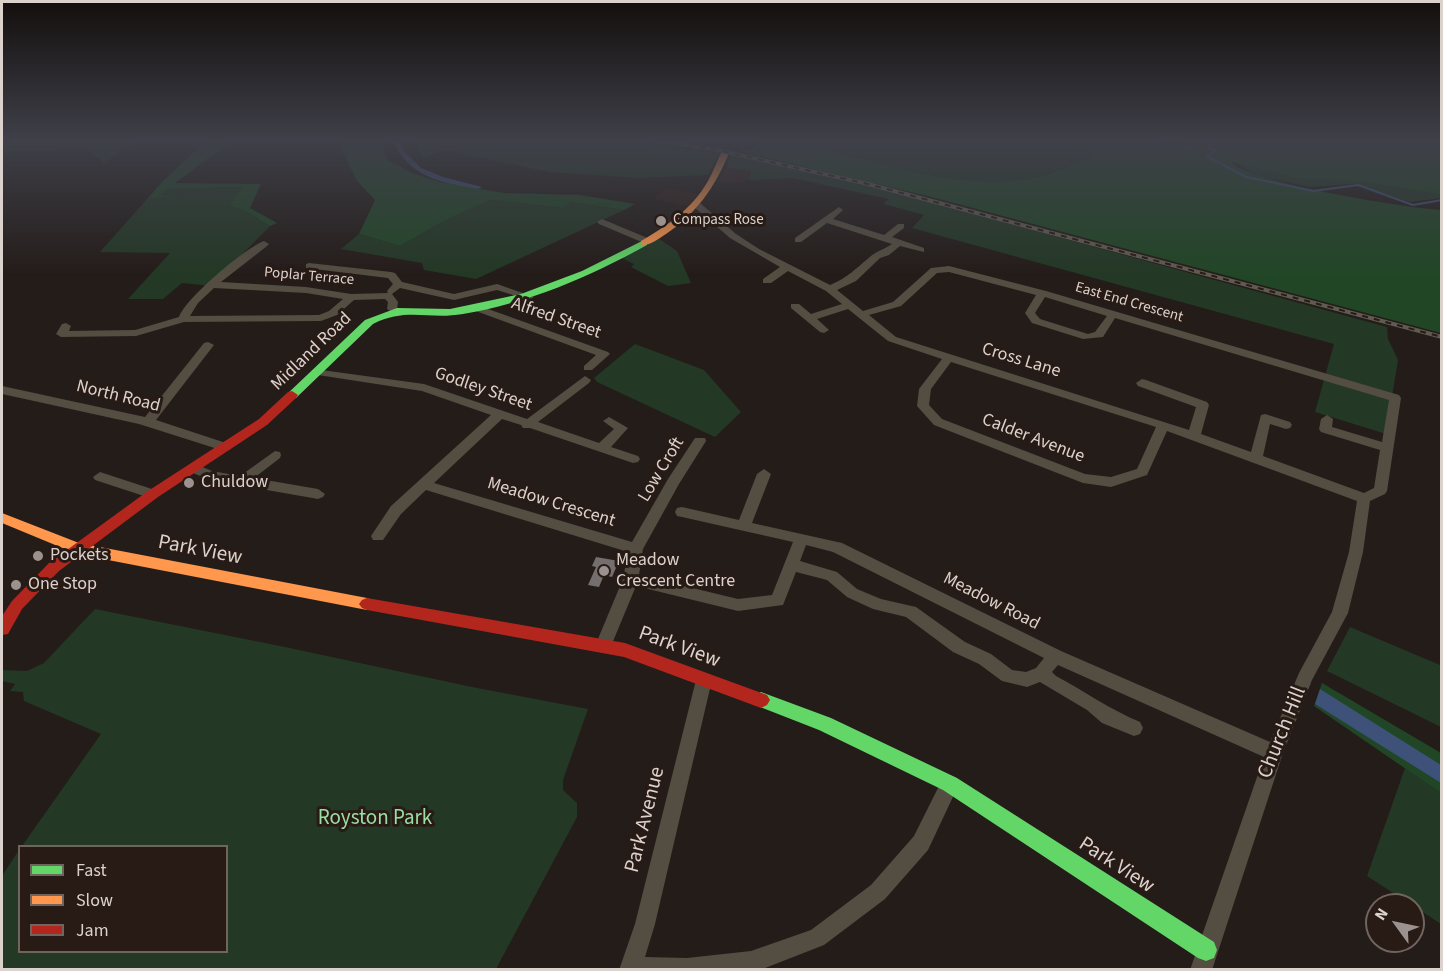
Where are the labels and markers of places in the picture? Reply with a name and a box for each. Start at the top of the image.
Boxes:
place label: Compass Rose [673,212,764,230]
marker: Compass Rose [654,214,668,228]
place label: Chuldow [201,472,268,494]
marker: Chuldow [182,476,196,490]
place label: Pockets [50,545,109,567]
marker: Pockets [31,549,45,563]
place label: Meadow Crescent Centre [616,550,735,592]
marker: Meadow Crescent Centre [597,564,611,578]
place label: One Stop [28,574,97,596]
marker: One Stop [9,578,23,592]

